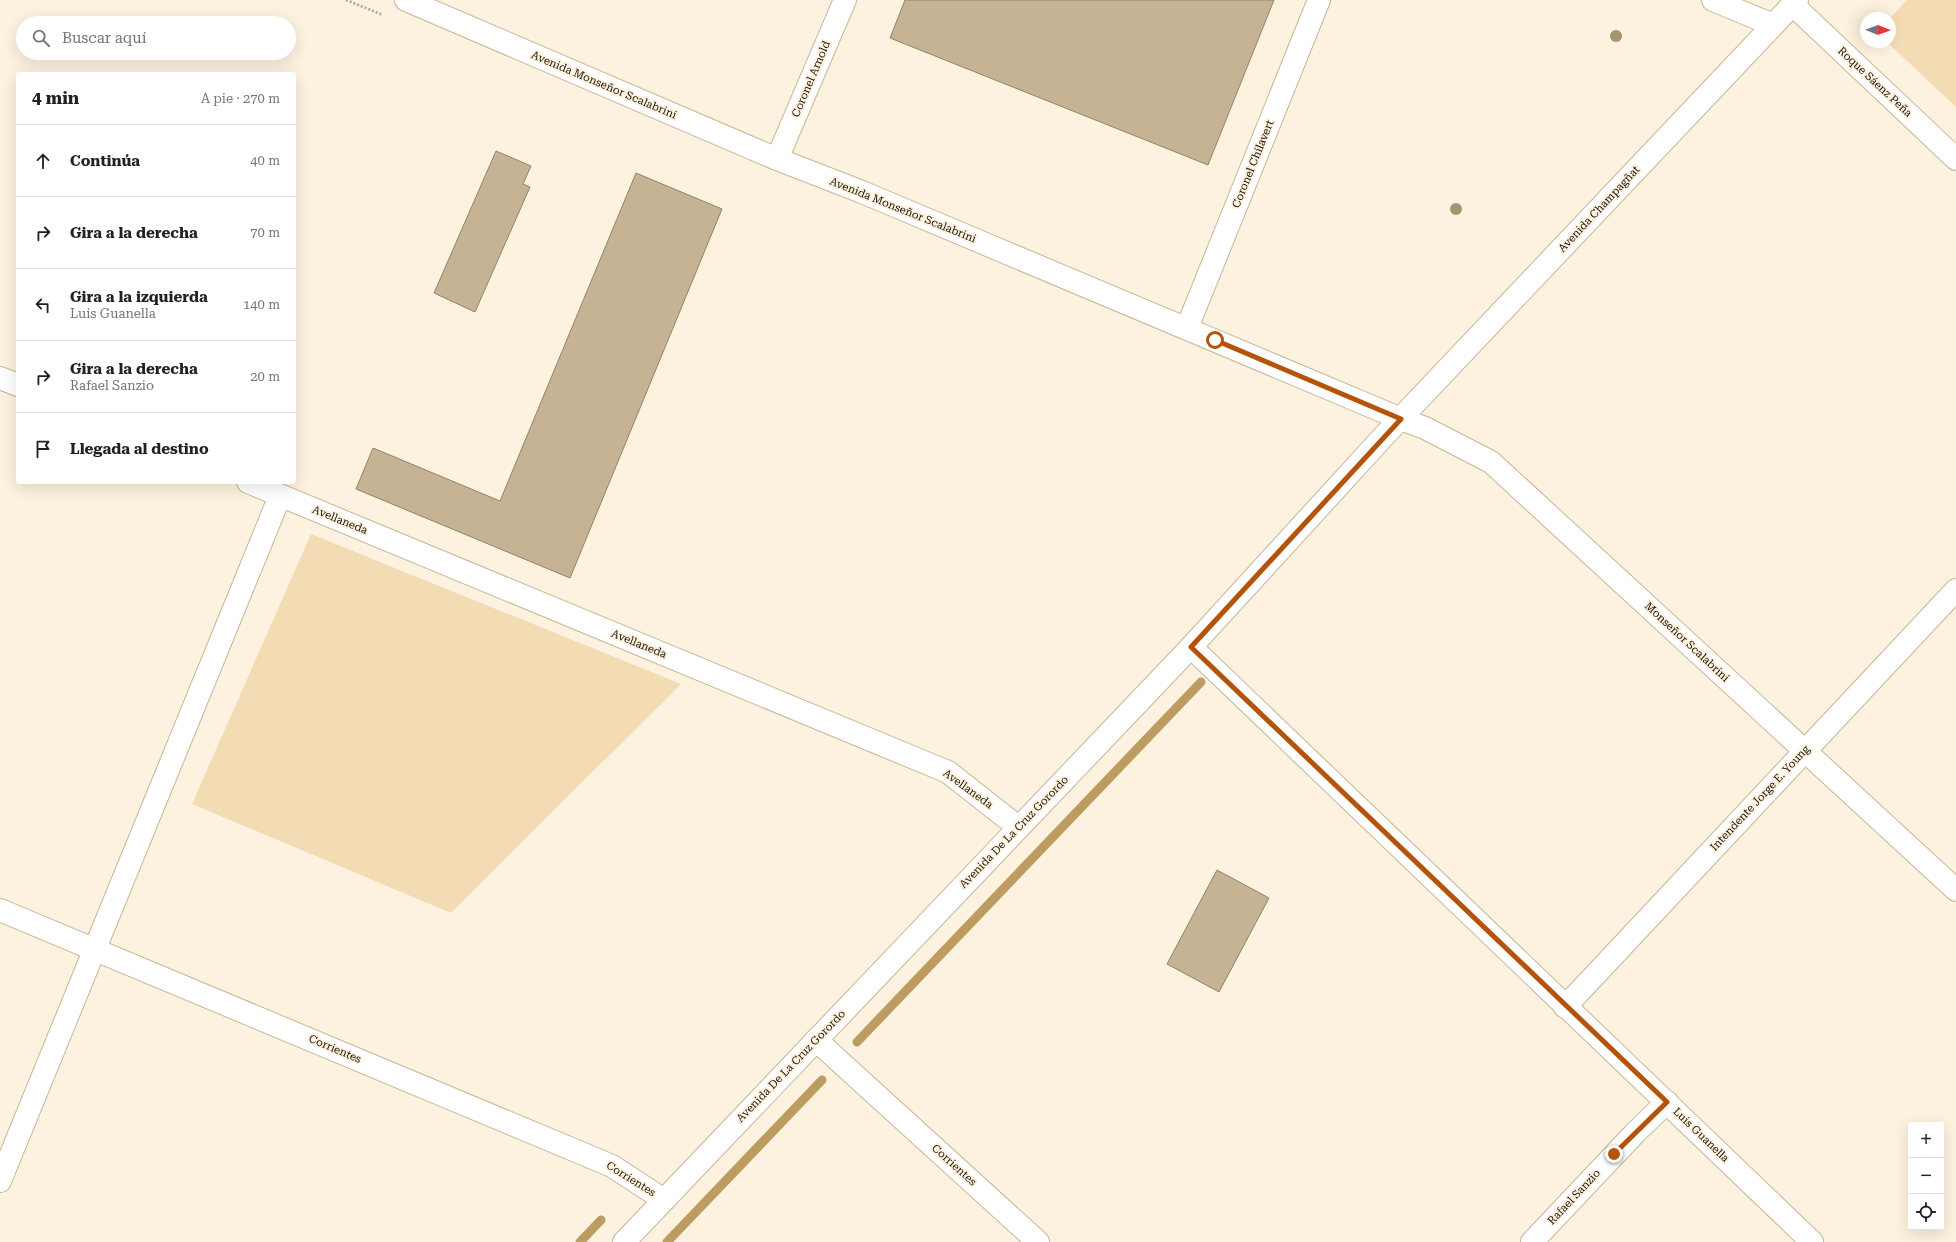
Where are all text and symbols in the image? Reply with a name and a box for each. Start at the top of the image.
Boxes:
north arrow [1860,12,1896,48]
search box [16,16,296,60]
icon: search [30,27,52,49]
text: Buscar aquí [62,29,146,47]
street label: Coronel Arnold [789,39,833,119]
street label: Roque Sáenz Peña [1835,44,1915,120]
street label: Avenida Monseñor Scalabrini [529,48,679,122]
text: 4 min [32,88,79,108]
text: A pie · 270 m [201,91,280,106]
street label: Coronel Chilavert [1229,118,1277,210]
icon: ahead [32,150,54,172]
text: Continúa [70,152,140,170]
text: 40 m [250,153,280,168]
street label: Avenida Champagñat [1556,163,1642,255]
street label: Avenida Monseñor Scalabrini [828,175,979,246]
icon: right [32,222,54,244]
text: Gira a la derecha [70,224,198,242]
text: 70 m [250,225,280,240]
text: Gira a la izquierda [70,288,208,306]
icon: left [32,294,54,316]
text: 140 m [243,297,280,312]
text: Luis Guanella [70,306,156,321]
route start [1206,331,1224,349]
text: Gira a la derecha [70,360,198,378]
icon: right [32,366,54,388]
text: 20 m [250,369,280,384]
text: Rafael Sanzio [70,378,154,393]
icon: arrive [32,438,54,460]
text: Llegada al destino [70,440,209,458]
street label: Avellaneda [310,503,370,537]
street label: Monseñor Scalabrini [1642,599,1732,685]
street label: Avellaneda [609,627,669,661]
street label: Intendente Jorge E. Young [1708,742,1813,853]
street label: Avellaneda [941,767,995,811]
street label: Avenida De La Cruz Gorordo [957,773,1071,891]
street label: Avenida De La Cruz Gorordo [734,1007,848,1125]
street label: Corrientes [307,1032,363,1066]
street label: Luis Guanella [1670,1105,1732,1165]
map controls [1908,1122,1944,1230]
button: + [1908,1122,1944,1158]
street label: Corrientes [929,1142,979,1188]
route end [1605,1145,1623,1163]
button: − [1908,1158,1944,1194]
street label: Corrientes [604,1159,658,1199]
street label: Rafael Sanzio [1545,1166,1603,1227]
button: locate [1908,1194,1944,1230]

